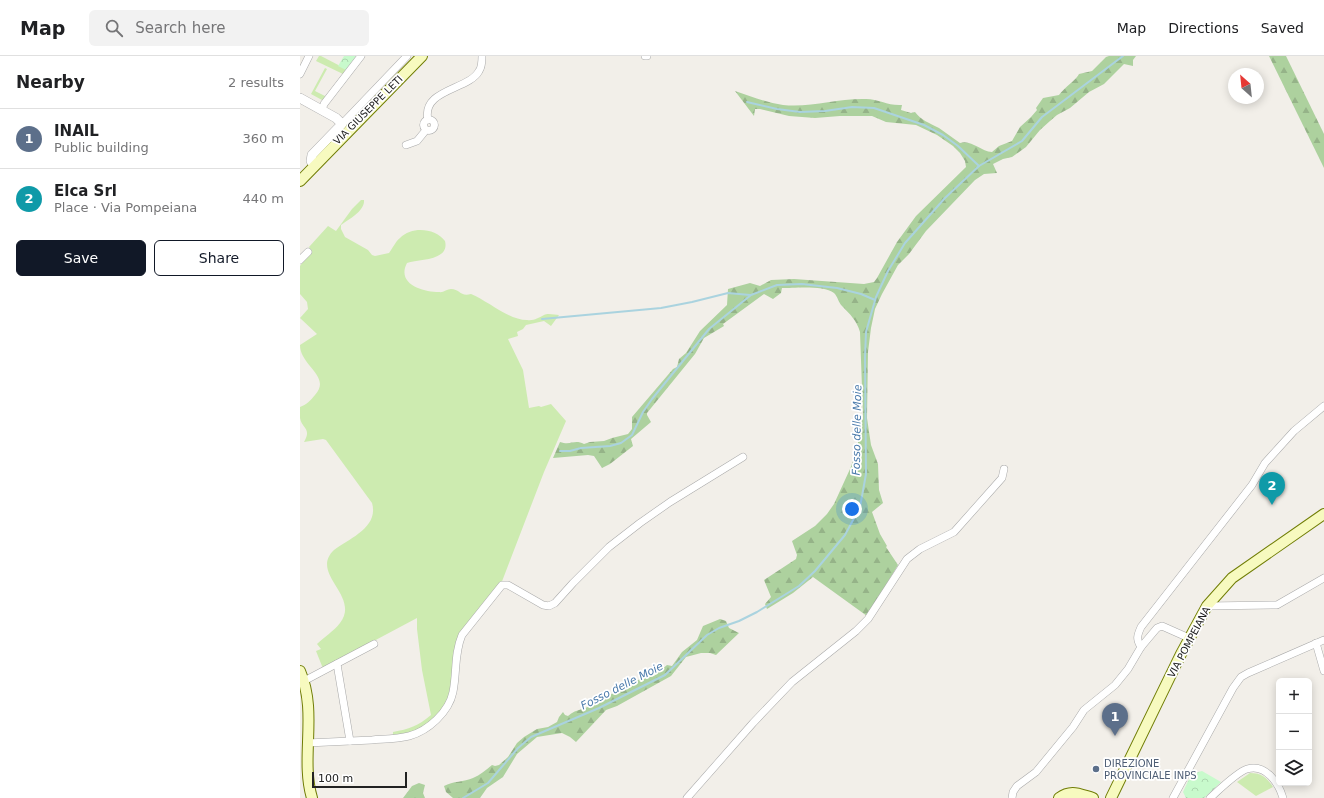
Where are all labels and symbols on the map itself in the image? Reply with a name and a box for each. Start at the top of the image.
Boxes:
north arrow [1228,68,1264,104]
street label: VIA GIUSEPPE LETI [331,73,405,147]
water label: Fosso delle Moie [850,384,864,476]
pin: 2 [1259,472,1285,505]
your location [842,499,862,519]
street label: VIA POMPEIANA [1166,604,1212,679]
water label: Fosso delle Moie [579,659,666,712]
pin: 1 [1102,703,1128,736]
place label: DIREZIONE PROVINCIALE INPS [1104,758,1197,781]
marker: DIREZIONE PROVINCIALE INPS [1091,764,1101,774]
scale bar [312,770,407,789]

